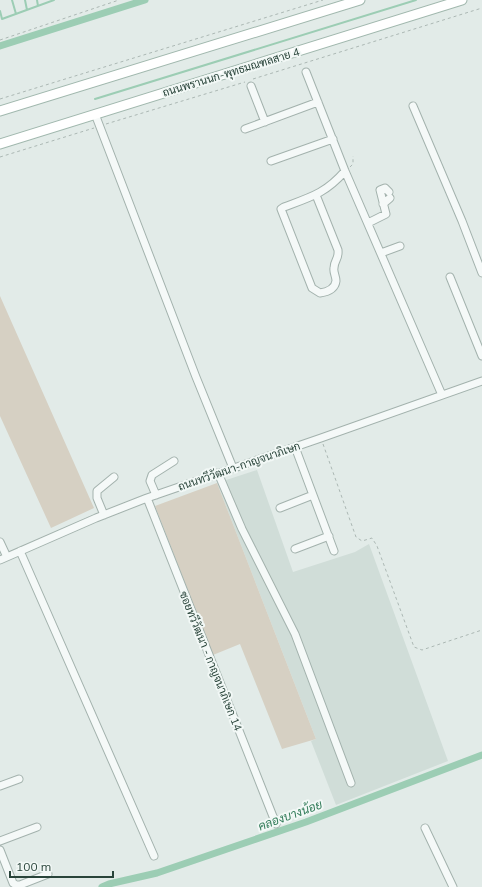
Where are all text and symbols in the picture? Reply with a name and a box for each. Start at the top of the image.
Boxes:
street label: ถนนพรานนก-พุทธมณฑลสาย 4 [161,44,302,101]
street label: ถนนทวีวัฒนา-กาญจนาภิเษก [176,438,302,494]
street label: ซอยทวีวัฒนา - กาญจนาภิเษก 14 [177,589,247,733]
water label: คลองบางน้อย [256,796,324,834]
scale bar [10,853,113,879]
text: 100 m [16,859,51,874]

